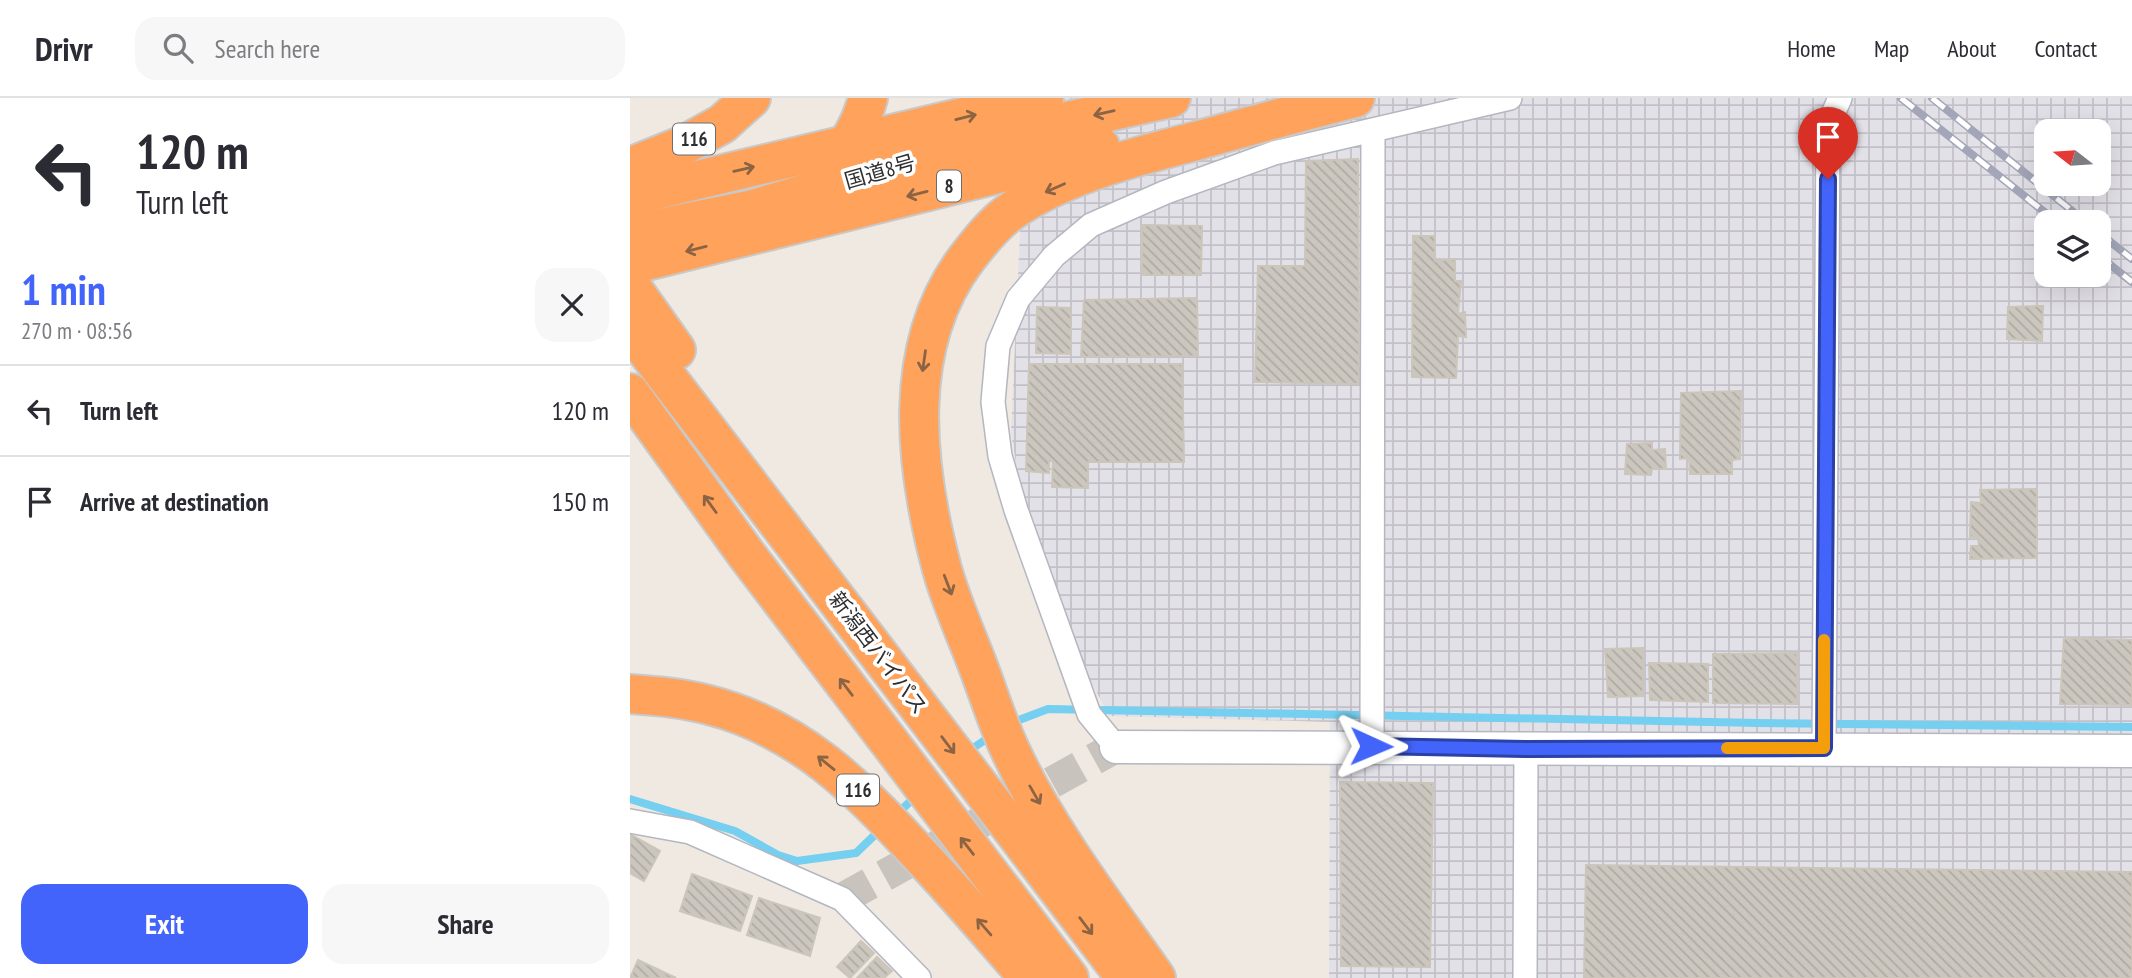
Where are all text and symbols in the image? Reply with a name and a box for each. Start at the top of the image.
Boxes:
search box [135,17,625,80]
text: Drivr [35,27,93,70]
icon: search [159,29,197,67]
text: Search here [215,32,320,65]
text: Home [1787,33,1836,64]
text: Map [1874,33,1909,64]
text: About [1947,33,1996,64]
text: Contact [2034,33,2097,64]
one-way arrow [1093,107,1116,120]
pin [1798,107,1858,179]
one-way arrow [954,110,977,123]
icon: arrive [1809,118,1847,156]
text: 120 m [136,119,249,183]
north arrow [2034,119,2110,196]
map controls [2034,119,2111,287]
road number: 116 [673,123,715,154]
icon: left [21,126,112,217]
street label: 国道8号 [841,149,918,194]
one-way arrow [732,162,755,176]
road number: 8 [937,170,961,202]
text: Turn left [136,181,228,223]
one-way arrow [1045,182,1066,195]
one-way arrow [906,188,929,201]
button: layers [2034,210,2111,287]
one-way arrow [686,243,708,256]
text: 1 min [21,262,106,317]
button: close [535,268,609,342]
text: 270 m · 08:56 [21,316,133,345]
one-way arrow [917,349,930,372]
icon: left [21,392,59,430]
text: Turn left [80,394,158,427]
text: 120 m [551,394,609,427]
icon: arrive [21,483,59,521]
text: Arrive at destination [80,485,269,518]
text: 150 m [551,485,609,518]
one-way arrow [703,495,718,514]
one-way arrow [943,574,955,596]
street label: 新潟西バイパス [824,586,933,719]
one-way arrow [839,678,854,696]
position arrow [1334,709,1408,783]
one-way arrow [940,735,955,754]
one-way arrow [818,756,836,771]
road number: 116 [837,775,879,806]
one-way arrow [1028,784,1042,804]
one-way arrow [960,837,975,856]
button: Exit [21,884,308,964]
button: Share [322,884,609,964]
one-way arrow [1078,916,1093,934]
one-way arrow [976,918,992,936]

